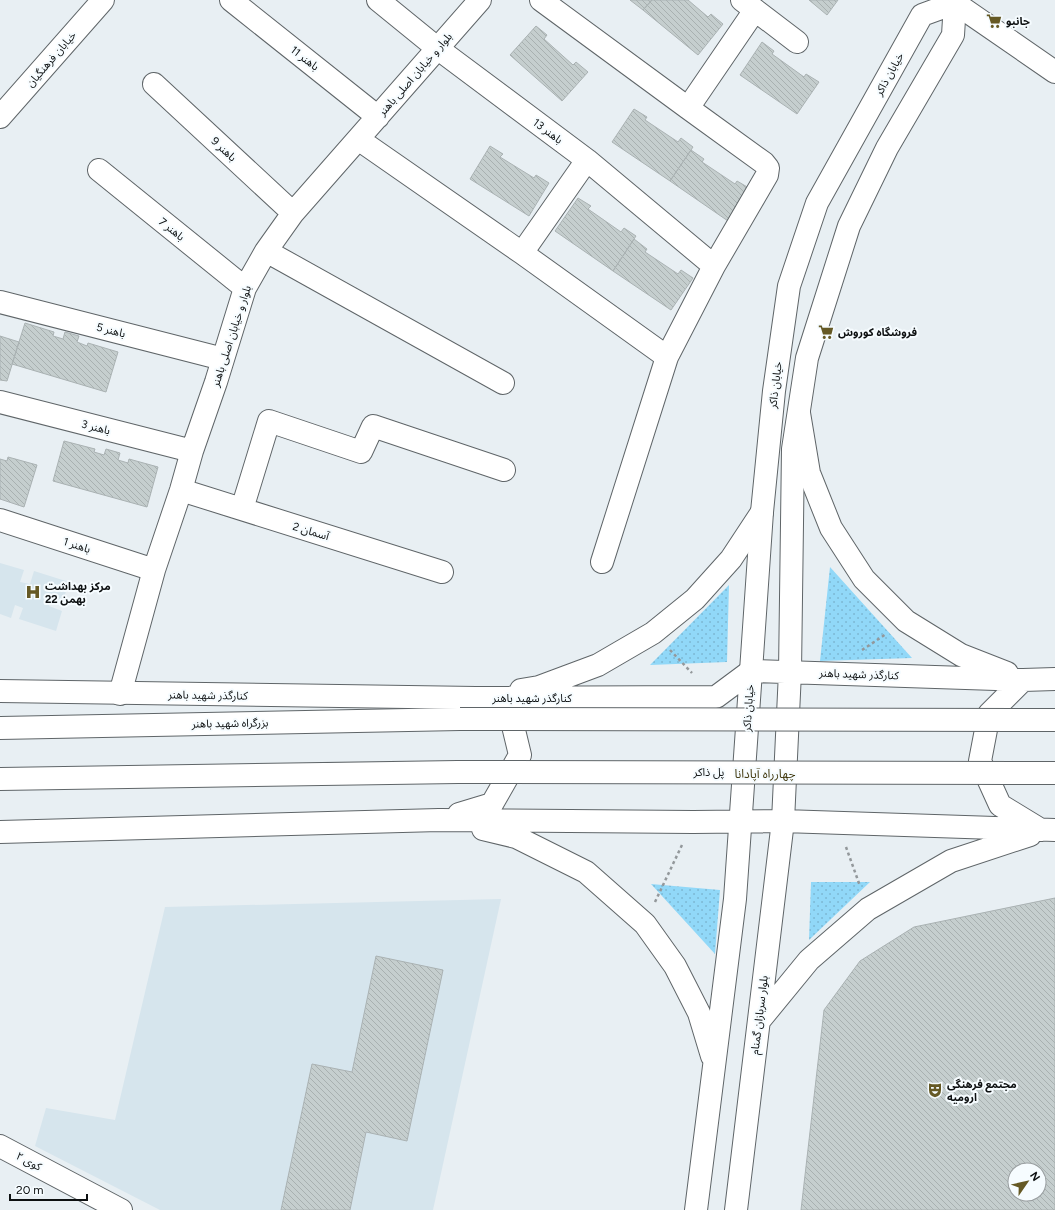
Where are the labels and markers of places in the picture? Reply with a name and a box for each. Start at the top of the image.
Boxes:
supermarket icon: جانبو [985,12,1003,30]
place label: جانبو [1006,15,1030,28]
supermarket icon: فروشگاه کوروش [817,323,835,341]
place label: فروشگاه کوروش [838,326,918,339]
place label: مرکز بهداشت 22 بهمن [45,580,111,606]
hospital icon: مرکز بهداشت 22 بهمن [24,583,42,601]
place label: مجتمع فرهنگی ارومیه [947,1078,1017,1104]
theatre icon: مجتمع فرهنگی ارومیه [926,1081,944,1099]

